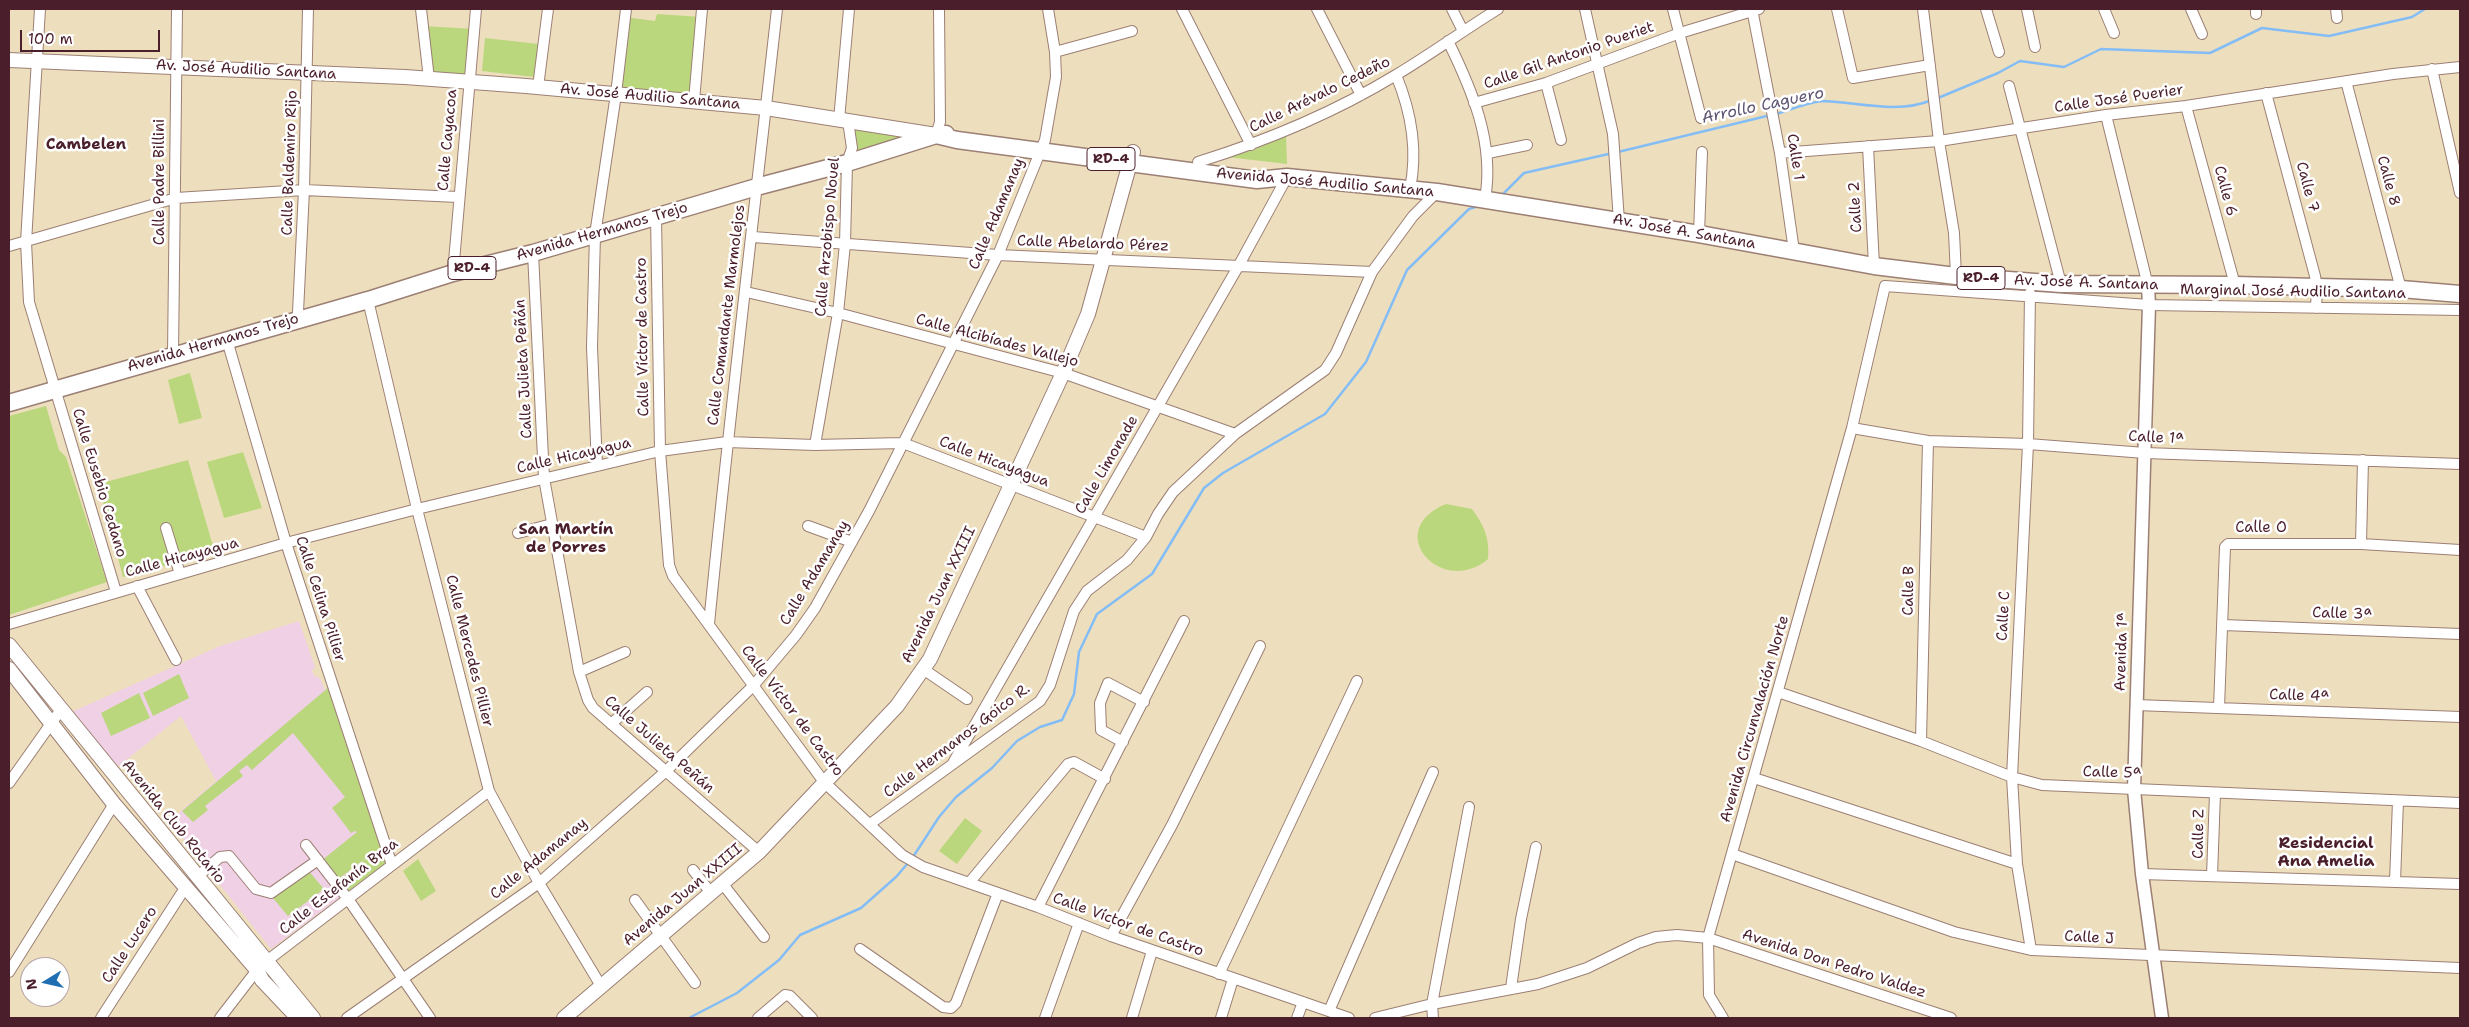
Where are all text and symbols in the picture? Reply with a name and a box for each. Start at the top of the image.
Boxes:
street label: Calle Gil Antonio Pueriet [1482,18,1656,94]
scale bar [22,20,162,52]
text: 100 m [28,29,73,49]
street label: Calle Arévalo Cedeño [1247,53,1393,137]
street label: Av. José Audilio Santana [155,56,337,84]
street label: Av. José Audilio Santana [559,80,741,114]
street label: Calle José Puerier [2053,81,2185,117]
water label: Arrollo Caguero [1700,84,1826,128]
street label: Calle Cayacoa [435,88,461,192]
street label: Calle Baldemiro Rijo [278,90,302,236]
street label: Calle Padre Billini [151,119,169,245]
street label: Calle 1 [1782,132,1808,182]
district label: Cambelen [46,135,126,155]
road number: RD-4 [1087,148,1135,170]
street label: Calle 8 [2373,154,2403,208]
street label: Calle Adamanay [965,155,1029,273]
street label: Calle Arzobispo Nouel [812,157,844,317]
street label: Calle 7 [2292,160,2322,214]
street label: Calle 6 [2210,164,2240,218]
street label: Avenida José Audilio Santana [1215,165,1435,201]
street label: Calle 2 [1846,181,1866,233]
street label: Avenida Hermanos Trejo [514,199,690,265]
street label: Calle Comandante Marmolejos [705,203,749,427]
street label: Av. José A. Santana [1611,211,1757,253]
street label: Calle Abelardo Pérez [1017,232,1169,256]
road number: RD-4 [448,256,496,280]
street label: Calle Víctor de Castro [633,257,653,417]
road number: RD-4 [1957,266,2005,290]
street label: Av. José A. Santana [2013,271,2159,295]
street label: Marginal José Audilio Santana [2180,281,2406,303]
street label: Calle Julieta Peñán [511,299,537,439]
street label: Avenida Hermanos Trejo [125,310,301,376]
street label: Calle Alcibíades Vallejo [914,311,1080,371]
street label: Calle Eusebio Cedano [68,406,130,560]
street label: Calle Limonade [1072,413,1142,517]
street label: Calle 1ª [2128,428,2184,448]
street label: Calle Hicayagua [936,433,1052,491]
street label: Calle Hicayagua [515,434,633,478]
street label: Calle Adamanay [776,517,854,629]
street label: Calle O [2235,519,2287,537]
district label: San Martín de Porres [518,520,614,558]
street label: Avenida Juan XXIII [898,524,980,666]
street label: Calle Hicayagua [123,534,241,582]
street label: Calle Celina Pillier [291,534,349,664]
street label: Calle B [1900,566,1918,616]
street label: Calle Mercedes Pillier [441,573,497,729]
street label: Calle C [1994,591,2014,641]
street label: Calle 3ª [2312,604,2372,624]
street label: Avenida 1ª [2112,612,2132,692]
street label: Avenida Circunvalación Norte [1717,613,1793,825]
street label: Calle Víctor de Castro [737,642,847,780]
street label: Calle Hermanos Goico R. [880,680,1034,802]
street label: Calle 4ª [2269,686,2329,706]
street label: Calle Julieta Peñán [600,692,718,798]
street label: Avenida Club Rotario [118,757,228,887]
street label: Calle 5ª [2082,763,2142,783]
street label: Calle Z [2190,809,2208,859]
street label: Calle Adamanay [487,814,591,904]
district label: Residencial Ana Amelia [2278,834,2374,872]
street label: Calle Estefanía Brea [276,835,402,939]
street label: Avenida Juan XXIII [620,840,746,950]
street label: Calle Víctor de Castro [1050,889,1206,961]
street label: Calle Lucero [99,903,161,987]
street label: Avenida Don Pedro Valdez [1740,926,1928,1002]
street label: Calle J [2064,928,2114,948]
north arrow [20,957,70,1007]
text: N [21,977,41,991]

